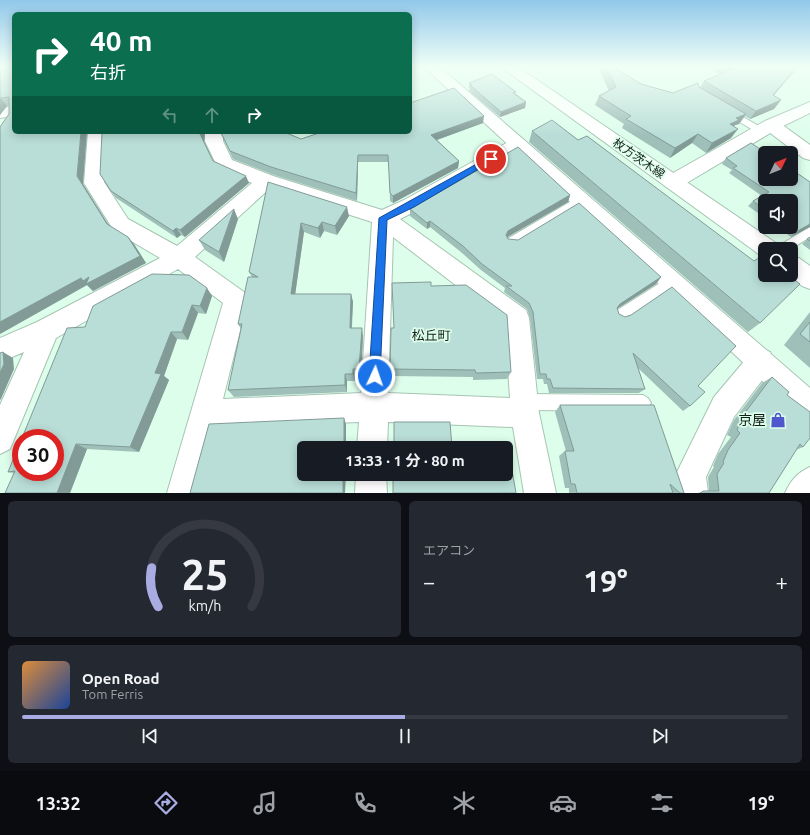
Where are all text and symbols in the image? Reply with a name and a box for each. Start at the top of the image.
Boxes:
text: 40 m [90,25,152,56]
icon: right [24,28,76,80]
text: 右折 [90,62,126,82]
icon: left [159,104,181,126]
icon: ahead [201,104,223,126]
icon: right [243,104,265,126]
street label: 枚方茨木線 [611,135,667,181]
pin [474,142,508,176]
north arrow [758,146,798,186]
map controls [758,146,798,282]
icon: arrive [480,148,502,170]
button: sound [758,194,798,234]
button: search [758,242,798,282]
district label: 松丘町 [411,328,451,342]
position arrow [354,355,396,397]
shop icon: 京屋 [769,411,787,429]
place label: 京屋 [738,412,766,428]
speed limit sign: 30 [12,429,64,481]
text: 13:33 · 1 分 · 80 m [345,452,465,469]
text: エアコン [423,543,475,557]
text: 25 [181,551,228,598]
text: 19° [583,564,628,598]
text: − [423,569,435,594]
text: + [776,569,788,594]
text: km/h [188,598,221,614]
text: Open Road [82,670,159,687]
text: Tom Ferris [82,687,143,701]
icon: previous [139,725,161,747]
icon: pause [394,725,416,747]
icon: next [649,725,671,747]
icon: directions [152,789,180,817]
icon: music [251,789,279,817]
icon: phone [351,789,379,817]
icon: climate [450,789,478,817]
icon: car [549,789,577,817]
icon: filters [648,789,676,817]
text: 13:32 [36,793,81,813]
text: 19° [748,793,774,813]

